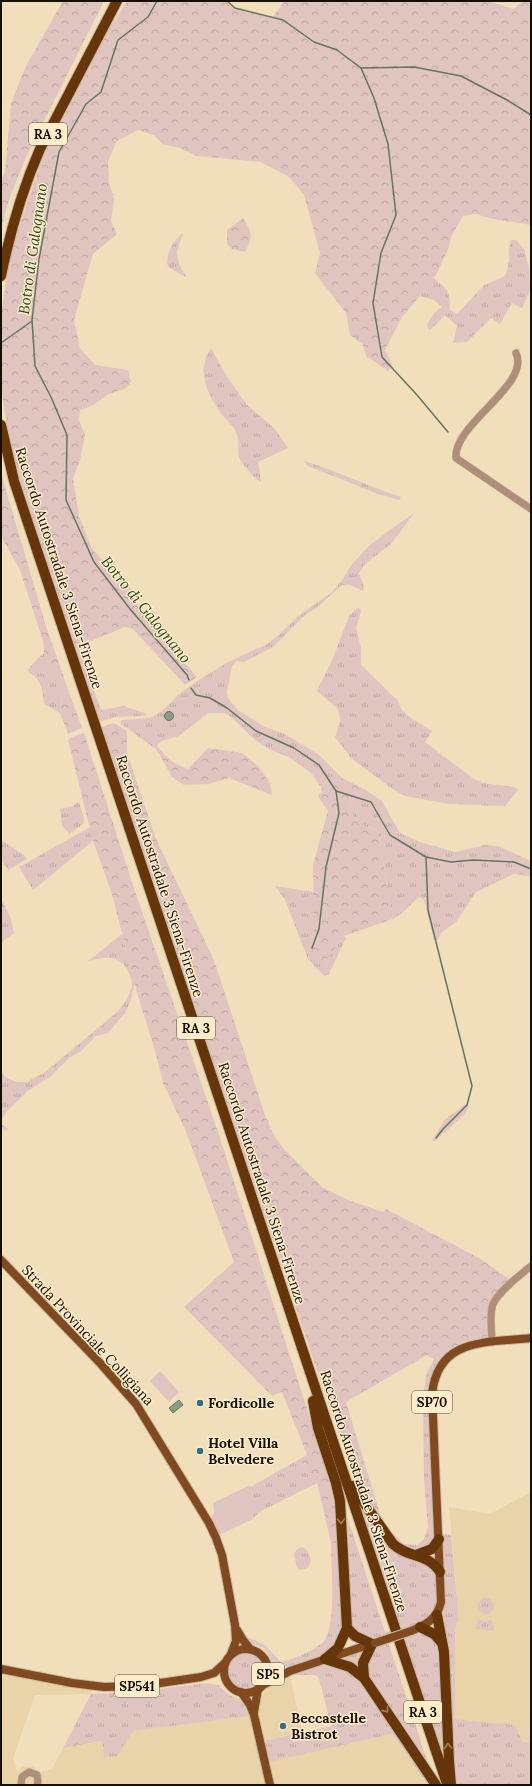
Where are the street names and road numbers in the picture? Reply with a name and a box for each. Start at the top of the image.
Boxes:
road number: RA 3 [29,123,67,145]
street label: Raccordo Autostradale 3 Siena-Firenze [11,445,107,692]
street label: Raccordo Autostradale 3 Siena-Firenze [112,753,208,1000]
road number: RA 3 [177,1017,215,1039]
street label: Raccordo Autostradale 3 Siena-Firenze [214,1060,310,1307]
street label: Strada Provinciale Colligiana [18,1261,158,1409]
street label: Raccordo Autostradale 3 Siena-Firenze [316,1368,412,1615]
road number: SP70 [412,1391,452,1413]
road number: SP5 [252,1663,284,1685]
road number: SP541 [115,1675,159,1697]
road number: RA 3 [404,1701,442,1723]

